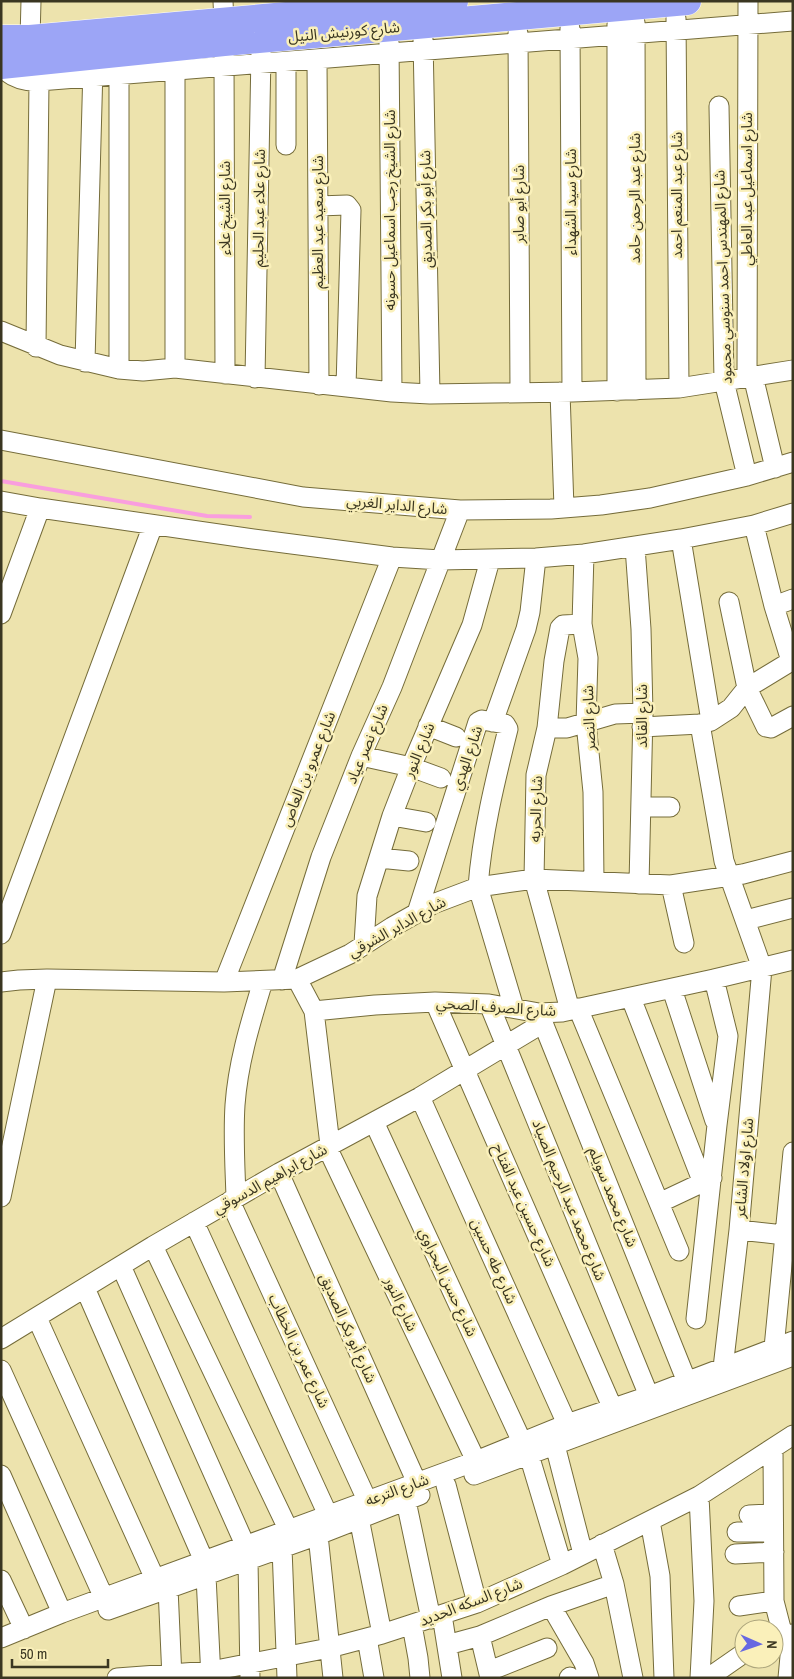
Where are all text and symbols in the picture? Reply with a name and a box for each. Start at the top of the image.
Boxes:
street label: شارع كورنيش النيل [287,16,401,49]
street label: شارع الشيخ رجب اسماعيل حسونه [379,109,402,311]
street label: شارع اسماعيل عبد العاطي [736,112,759,266]
street label: شارع عبد المنعم احمد [666,131,689,258]
street label: شارع عبد الرحمن حامد [624,133,647,263]
street label: شارع علاء عبد الحليم [247,148,272,267]
street label: شارع سيد الشهداء [560,148,583,255]
street label: شارع أبو بكر الصديق [414,150,439,268]
street label: شارع سعيد عبد العظيم [307,155,330,289]
street label: شارع الشيخ علاء [214,161,237,255]
street label: شارع أبو صابر [508,164,531,244]
street label: شارع المهندس احمد سنوسي محمود [708,169,739,384]
street label: شارع الداير الغربي [345,490,449,521]
street label: شارع القائد [631,684,654,748]
street label: شارع النصر [577,685,602,752]
street label: شارع نصر عياد [340,700,395,788]
street label: شارع عمرو بن العاص [275,708,342,830]
street label: شارع النور [397,719,441,782]
street label: شارع الهدي [446,722,489,794]
street label: شارع الحريه [524,775,549,843]
street label: شارع الداير الشرقي [344,891,451,964]
street label: شارع الصرف الصحي [435,992,557,1023]
street label: شارع محمد عبد الرحيم الصياد [526,1116,612,1285]
street label: شارع اولاد الشاعر [729,1117,760,1220]
street label: شارع ابراهيم الدسوقي [209,1138,332,1220]
street label: شارع حسين عبد الفتاح [486,1140,561,1271]
street label: شارع محمد سويلم [582,1144,643,1251]
street label: شارع طه حسين [464,1215,523,1308]
street label: شارع حسن البحراوي [412,1224,483,1341]
street label: شارع أبو بكر الصديق [313,1270,382,1387]
street label: شارع النور [377,1272,423,1336]
street label: شارع عمر بن الخطاب [262,1290,335,1412]
street label: شارع الترعه [362,1468,432,1513]
street label: شارع السكه الحديد [416,1572,526,1633]
north arrow [734,1619,784,1669]
scale bar [12,1636,109,1668]
text: N [763,1640,781,1649]
text: 50 m [20,1643,47,1664]

